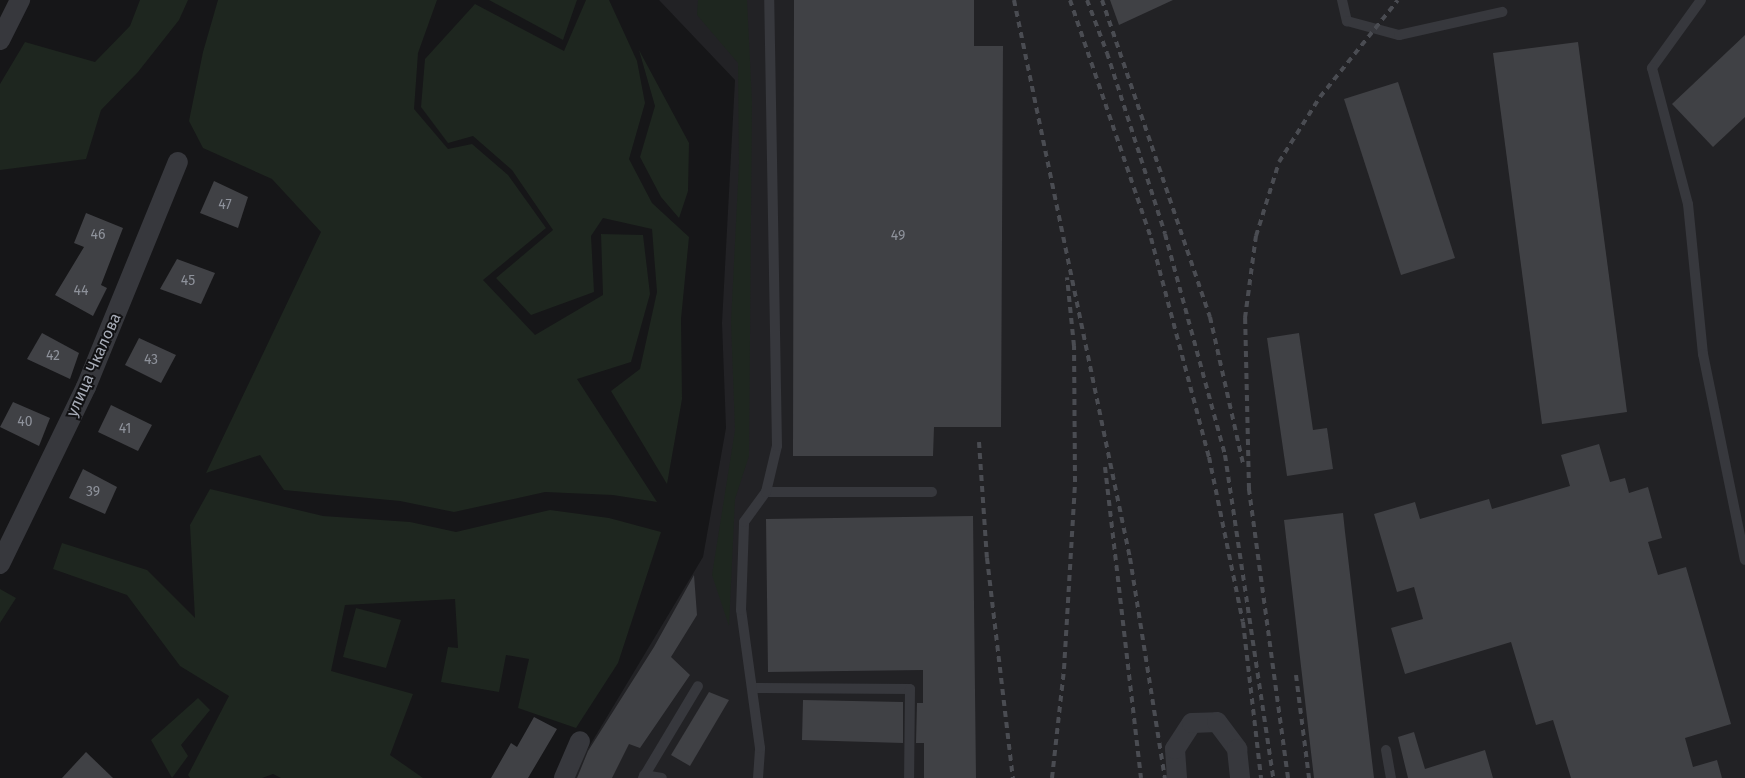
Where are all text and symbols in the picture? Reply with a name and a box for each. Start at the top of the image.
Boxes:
house number: 47 [218,197,232,213]
house number: 46 [91,227,105,243]
house number: 49 [891,228,905,244]
house number: 45 [181,273,195,289]
house number: 44 [74,283,88,299]
street label: улица Чкалова [63,310,125,420]
house number: 42 [46,348,60,364]
house number: 43 [144,352,158,368]
house number: 40 [17,414,33,430]
house number: 41 [119,421,131,437]
house number: 39 [86,484,100,500]

